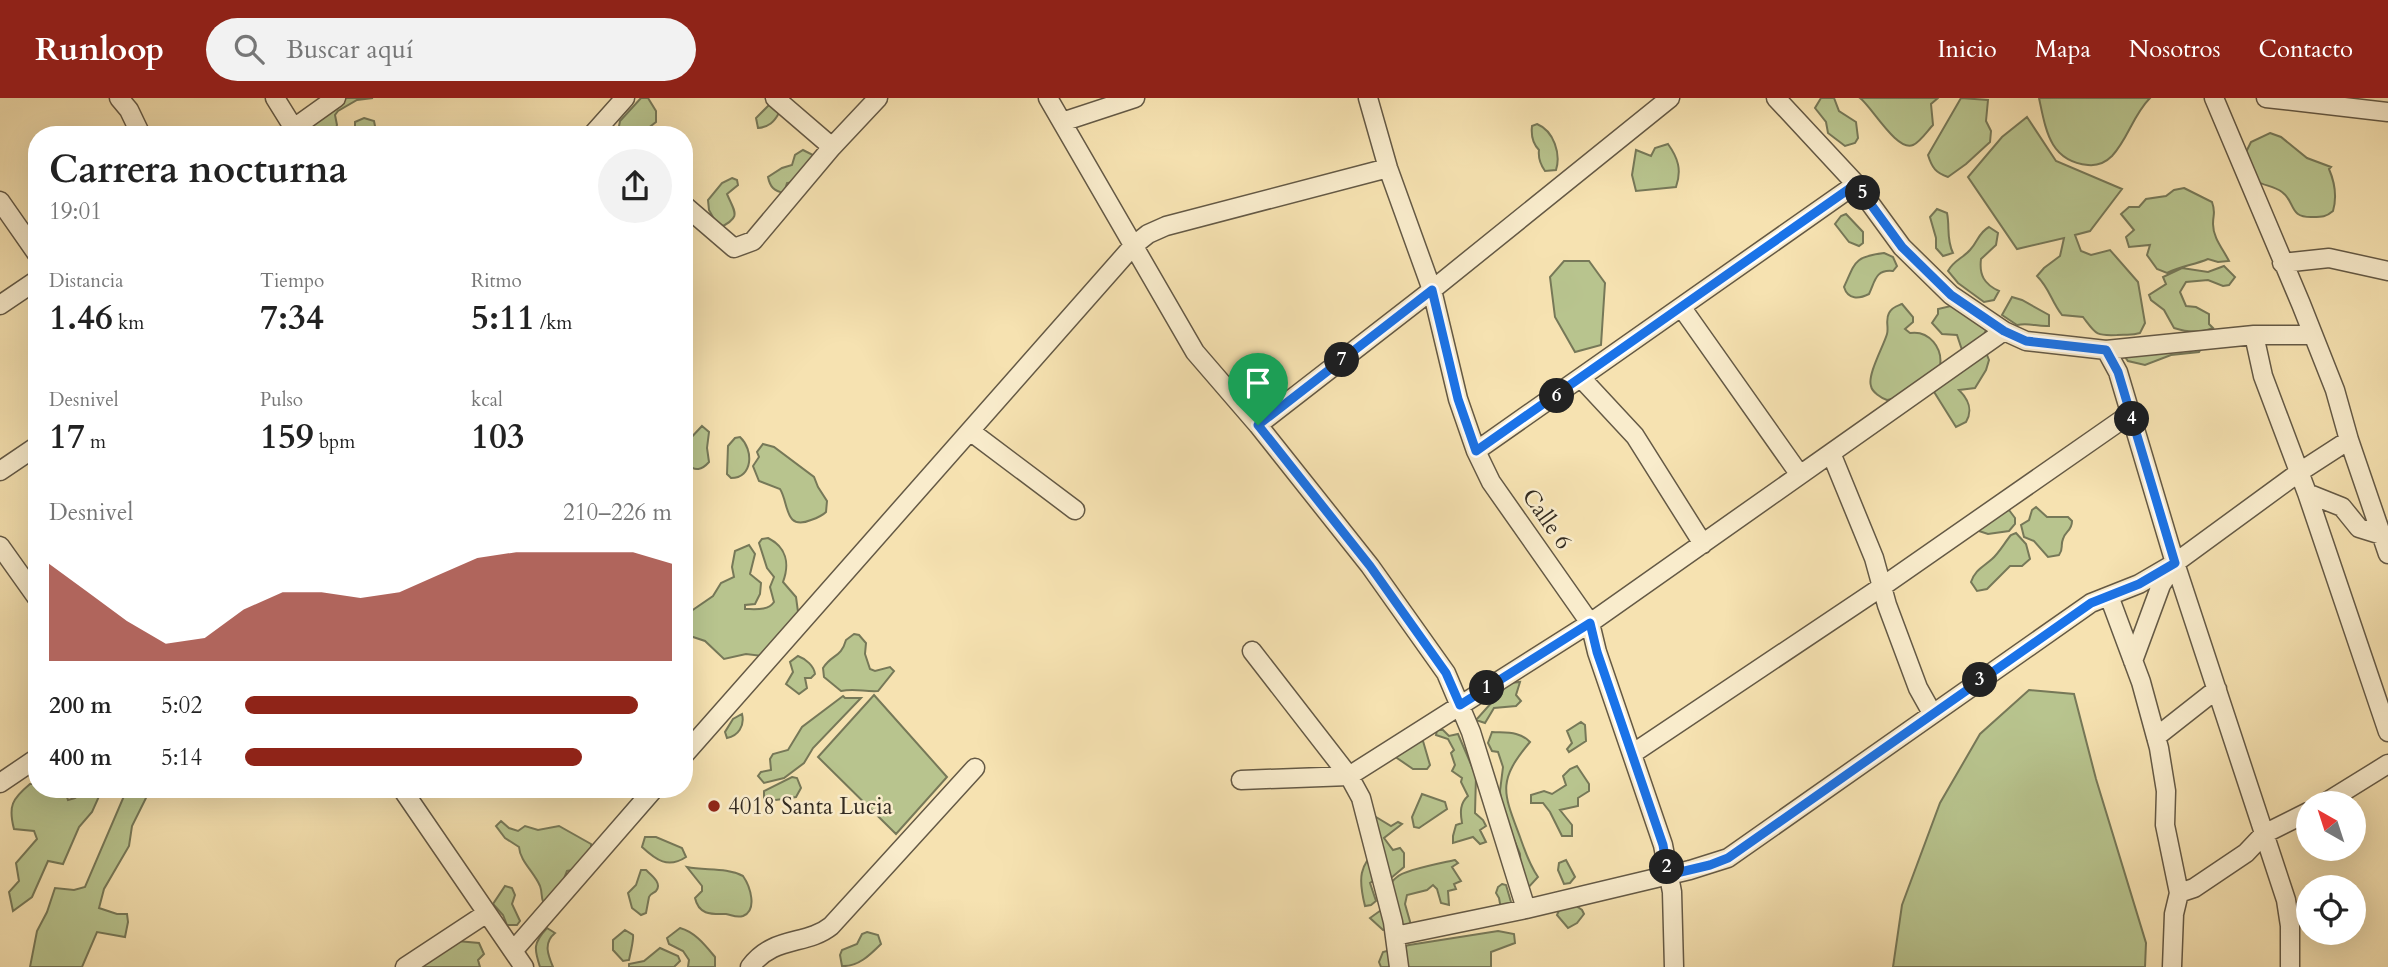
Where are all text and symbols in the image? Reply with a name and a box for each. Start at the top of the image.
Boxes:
search box [206,18,696,81]
text: Runloop [35,27,164,72]
icon: search [230,30,268,68]
text: Buscar aquí [286,32,413,67]
text: Inicio [1937,33,1997,66]
text: Mapa [2035,33,2091,66]
text: Nosotros [2129,33,2221,66]
text: Contacto [2259,33,2353,66]
text: Carrera nocturna [49,144,348,196]
button: share [598,149,672,223]
pin: 5 [1846,176,1881,210]
text: 5 [1858,179,1867,205]
text: 19:01 [49,196,102,227]
text: Distancia [49,268,123,294]
text: Tiempo [260,268,324,294]
text: Ritmo [471,268,522,294]
text: 1.46 [49,294,113,342]
text: 7:34 [260,294,324,342]
text: 5:11 [471,294,535,342]
text: km [113,310,144,336]
text: /km [535,310,572,336]
pin: 7 [1324,342,1360,378]
text: 7 [1337,346,1346,372]
pin [1228,353,1288,425]
icon: arrive [1239,364,1277,402]
pin: 6 [1540,378,1574,414]
text: 6 [1552,382,1561,408]
text: Desnivel [49,387,119,413]
text: Pulso [260,387,303,413]
text: kcal [471,387,503,413]
pin: 4 [2114,402,2150,436]
text: 4 [2127,405,2136,431]
text: 17 [49,413,85,461]
text: 159 [260,413,314,461]
text: 103 [471,413,525,461]
text: m [85,429,106,455]
text: bpm [314,429,355,455]
street label: Calle 6 [1515,482,1579,556]
text: Desnivel [49,497,133,528]
text: 210–226 m [563,497,672,528]
pin: 3 [1962,662,1997,698]
text: 3 [1975,666,1984,692]
pin: 1 [1470,670,1504,706]
text: 1 [1482,674,1491,700]
text: 200 m [49,690,112,721]
text: 5:02 [161,690,202,721]
text: 400 m [49,742,112,773]
text: 5:14 [161,742,202,773]
place label: 4018 Santa Lucia [728,791,893,822]
north arrow [2296,791,2366,861]
map controls [2296,791,2366,945]
marker: 4018 Santa Lucia [706,798,722,814]
pin: 2 [1650,850,1684,884]
text: 2 [1662,853,1671,879]
button: locate [2296,875,2366,945]

